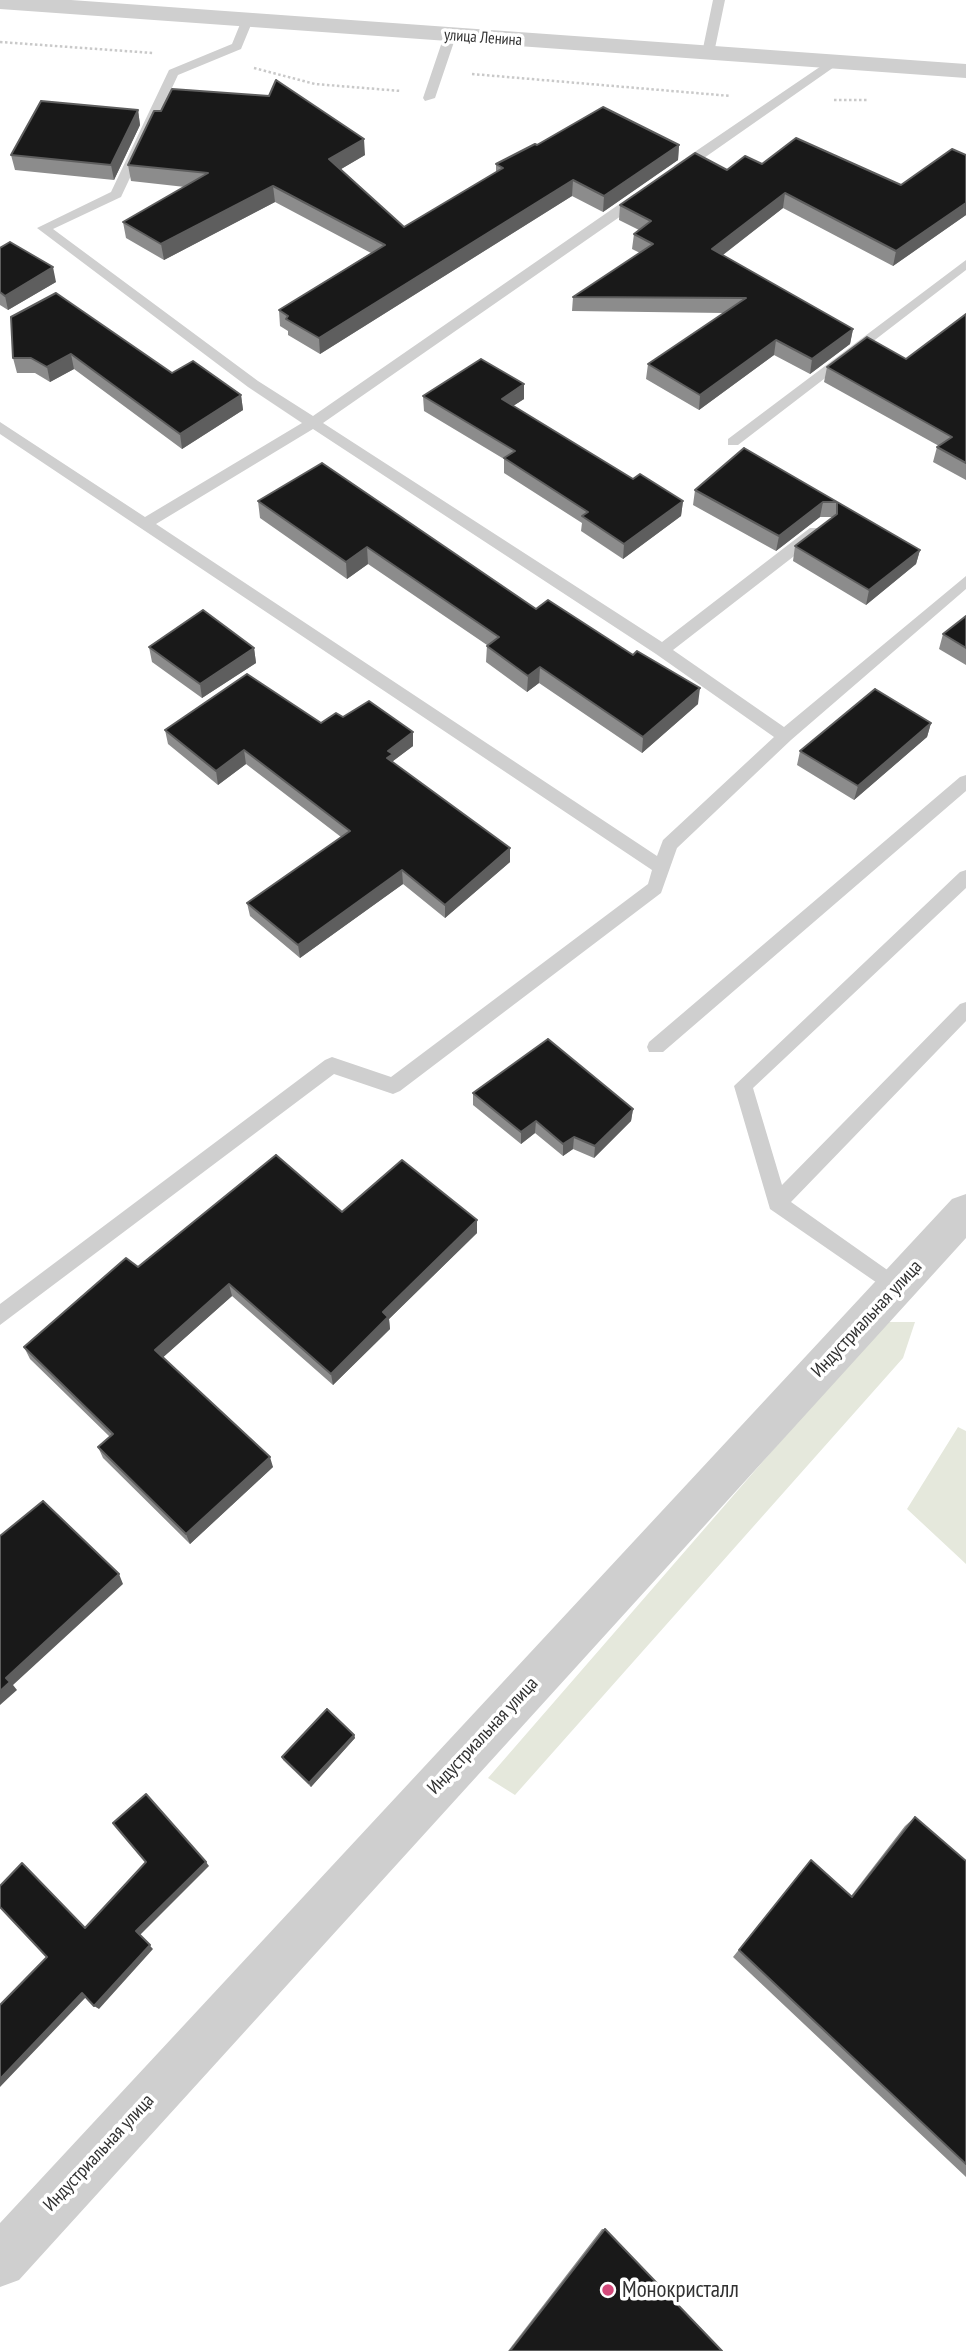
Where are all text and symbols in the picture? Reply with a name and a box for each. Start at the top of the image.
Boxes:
street label: улица Ленина [443,26,523,50]
street label: Индустриальная улица [807,1256,927,1382]
street label: Индустриальная улица [423,1673,543,1799]
street label: Индустриальная улица [39,2090,159,2216]
place label: Монокристалл [622,2276,739,2304]
marker: Монокристалл [600,2282,616,2298]

